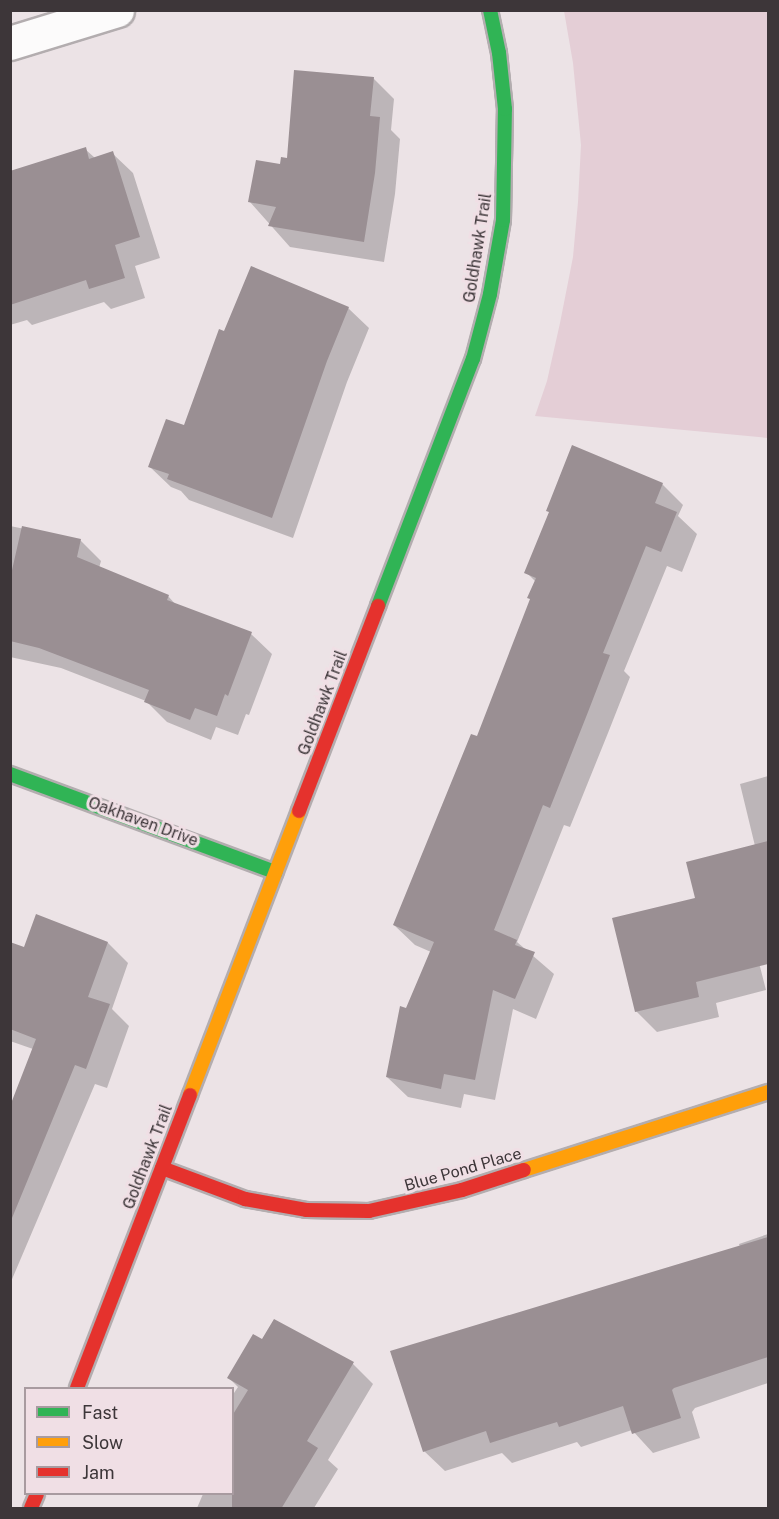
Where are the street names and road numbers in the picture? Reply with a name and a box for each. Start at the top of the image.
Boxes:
street label: Goldhawk Trail [460,192,496,304]
street label: Goldhawk Trail [294,648,352,758]
street label: Oakhaven Drive [85,793,201,851]
street label: Goldhawk Trail [119,1102,177,1212]
street label: Blue Pond Place [402,1144,524,1196]

